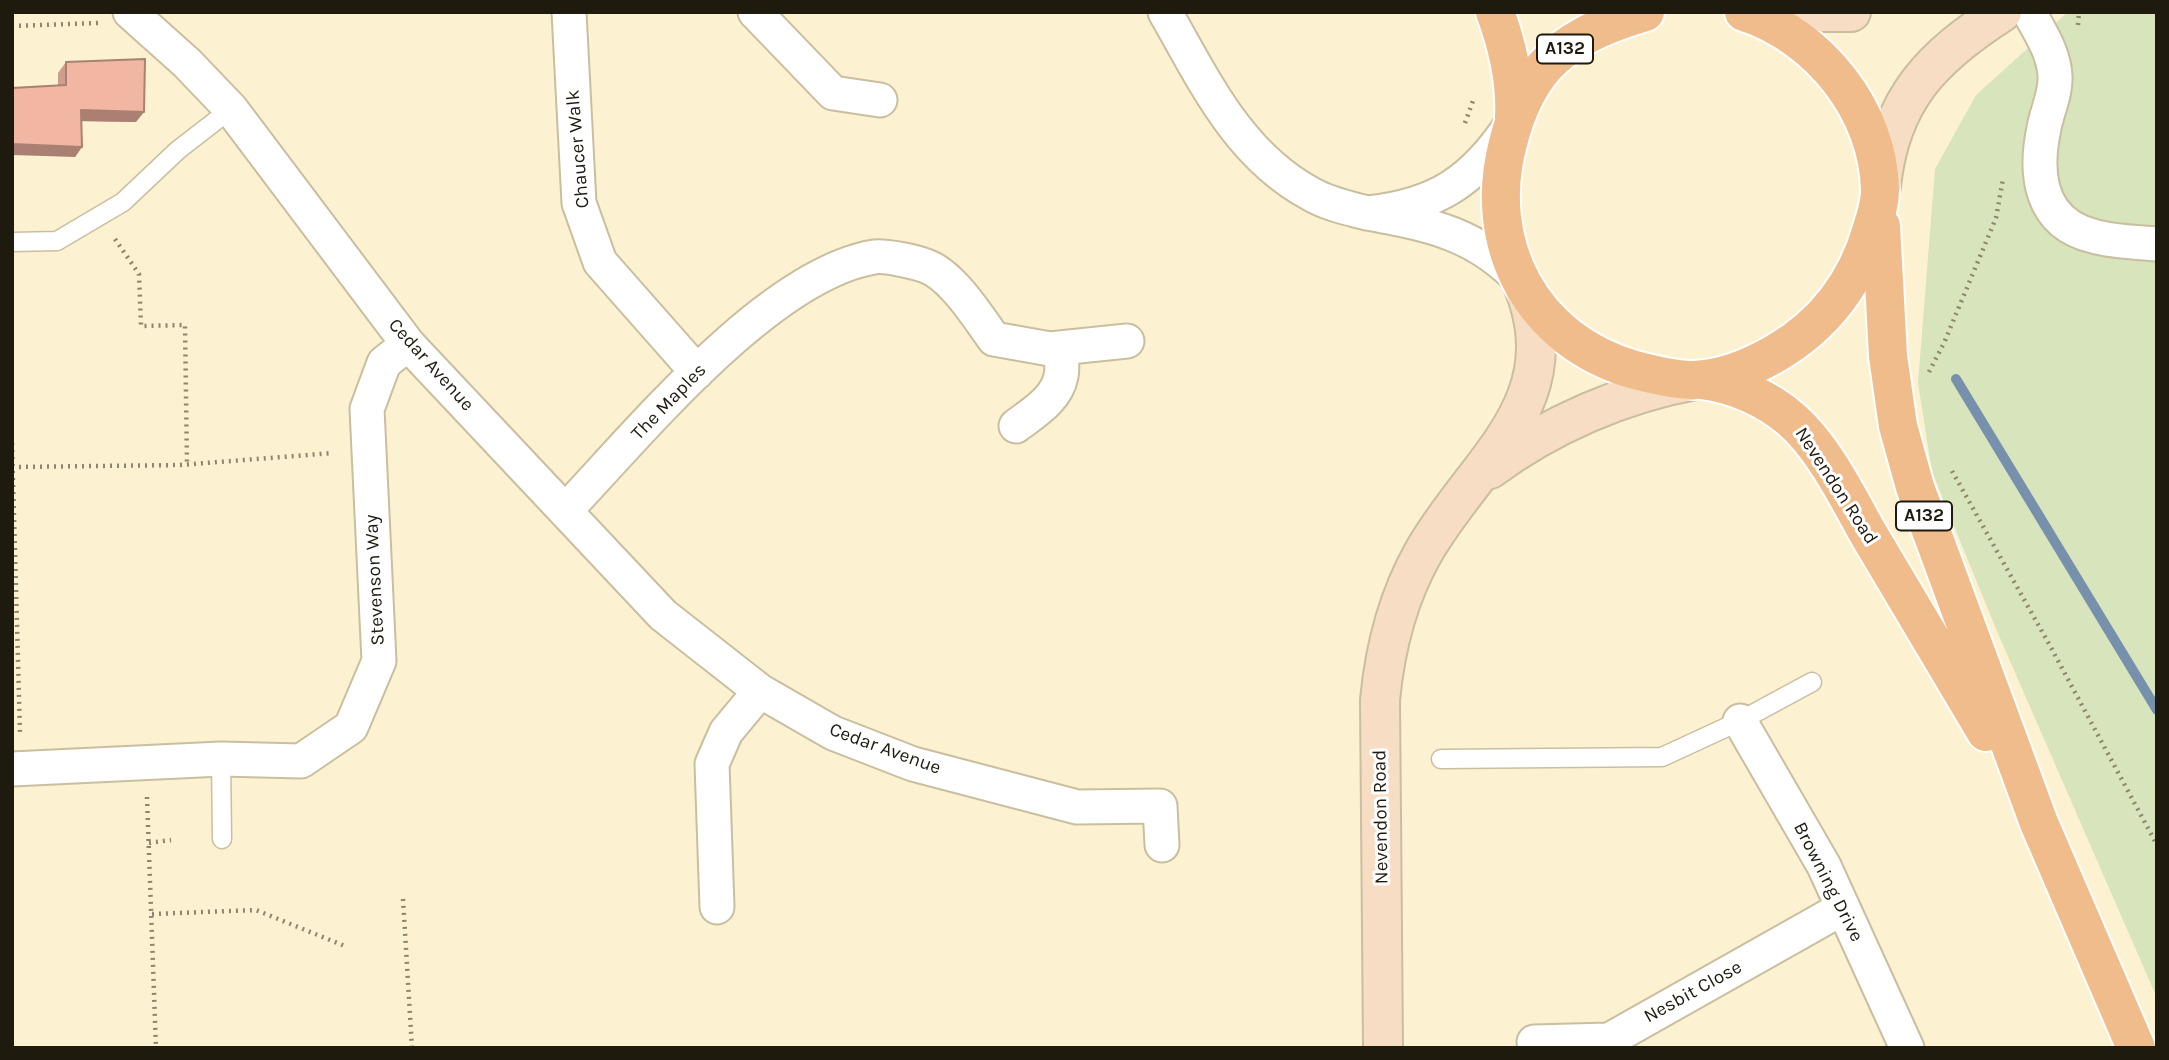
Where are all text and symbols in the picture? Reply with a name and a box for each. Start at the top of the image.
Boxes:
road number: A132 [1537,34,1593,64]
street label: Chaucer Walk [561,89,595,209]
street label: Cedar Avenue [383,314,479,416]
street label: The Maples [627,359,711,445]
street label: Nevendon Road [1790,423,1882,549]
road number: A132 [1896,502,1952,530]
street label: Stevenson Way [360,514,390,646]
street label: Cedar Avenue [826,718,944,780]
street label: Nevendon Road [1368,749,1394,885]
street label: Browning Drive [1788,818,1868,946]
street label: Nesbit Close [1640,956,1746,1028]

